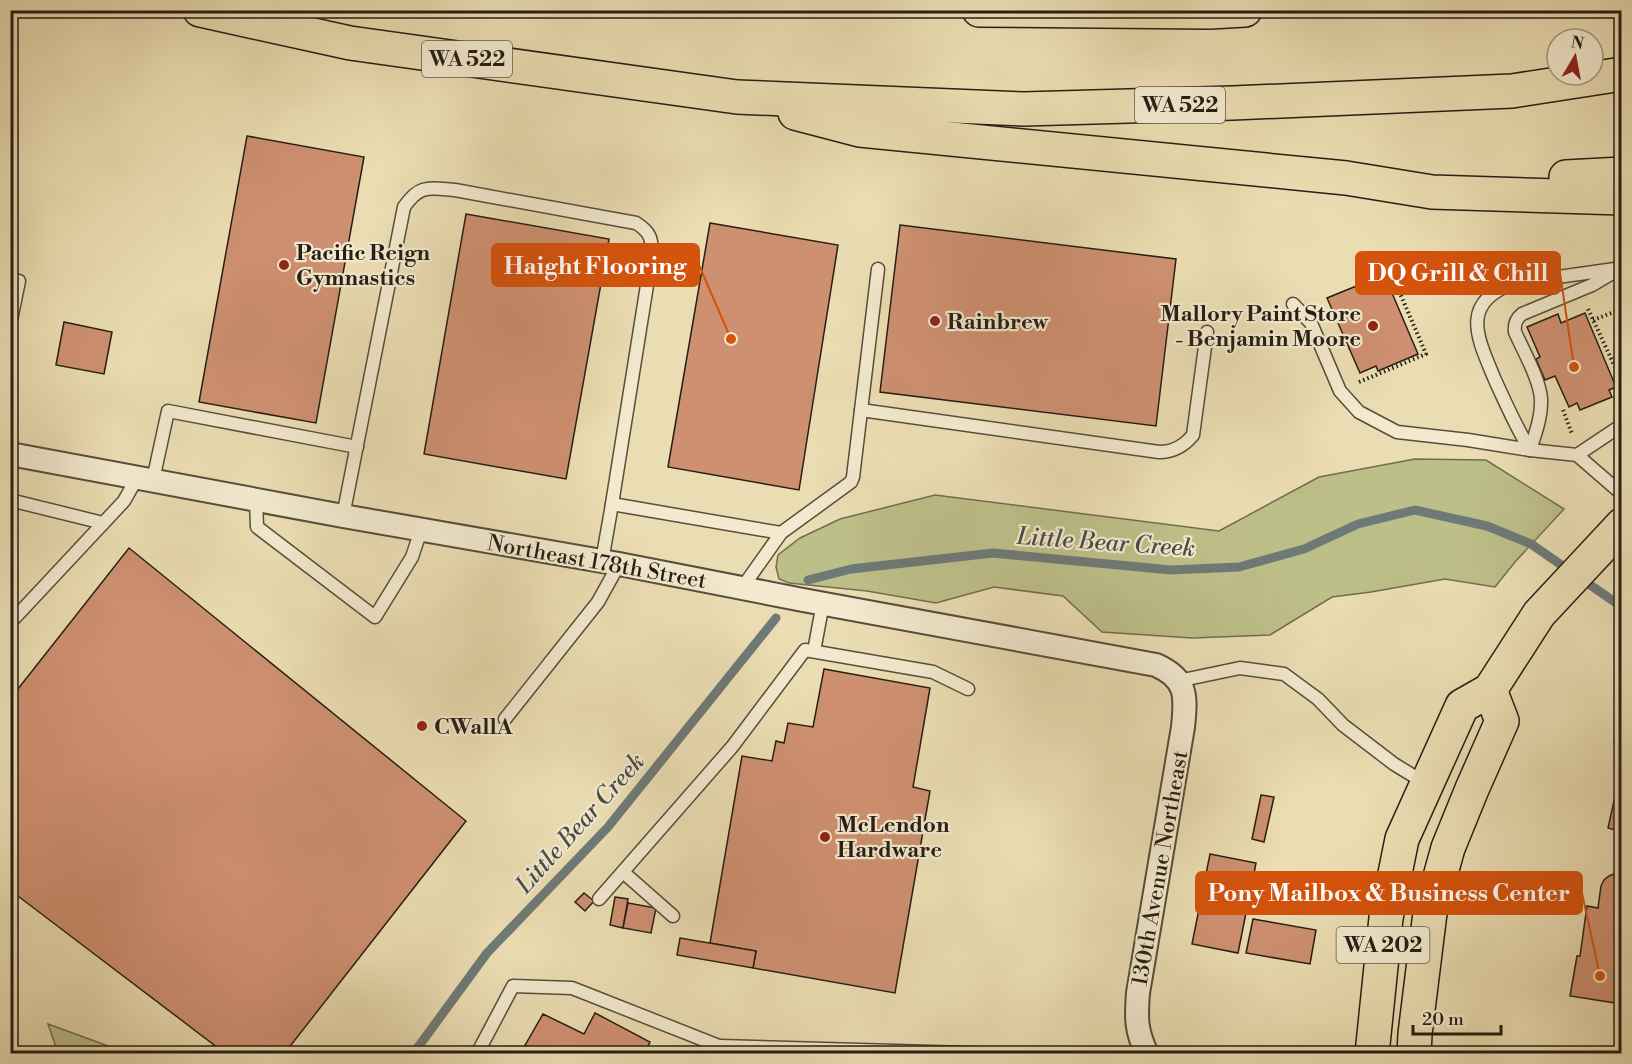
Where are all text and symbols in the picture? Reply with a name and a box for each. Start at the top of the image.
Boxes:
north arrow [1545,27,1605,87]
text: N [1569,32,1586,54]
road number: WA 522 [422,41,512,77]
road number: WA 522 [1135,87,1225,123]
place label: Pacific Reign Gymnastics [296,240,430,292]
callout: Haight Flooring [492,244,699,286]
text: Haight Flooring [504,252,688,282]
callout: DQ Grill & Chill [1356,252,1560,294]
marker: Pacific Reign Gymnastics [277,258,291,272]
text: DQ Grill & Chill [1368,259,1548,289]
place label: Mallory Paint Store - Benjamin Moore [1160,301,1361,353]
place label: Rainbrew [947,309,1049,336]
marker: Rainbrew [928,314,942,328]
marker: Mallory Paint Store - Benjamin Moore [1366,319,1380,333]
water label: Little Bear Creek [1015,522,1196,564]
street label: Northeast 178th Street [485,530,709,595]
place label: CWallA [434,714,514,741]
marker: CWallA [415,719,429,733]
water label: Little Bear Creek [509,747,652,901]
street label: 130th Avenue Northeast [1126,748,1195,988]
place label: McLendon Hardware [837,812,950,864]
marker: McLendon Hardware [818,830,832,844]
callout: Pony Mailbox & Business Center [1196,872,1582,914]
text: Pony Mailbox & Business Center [1208,879,1570,909]
road number: WA 202 [1336,927,1430,963]
scale bar [1413,998,1502,1036]
text: 20 m [1422,1008,1464,1031]

